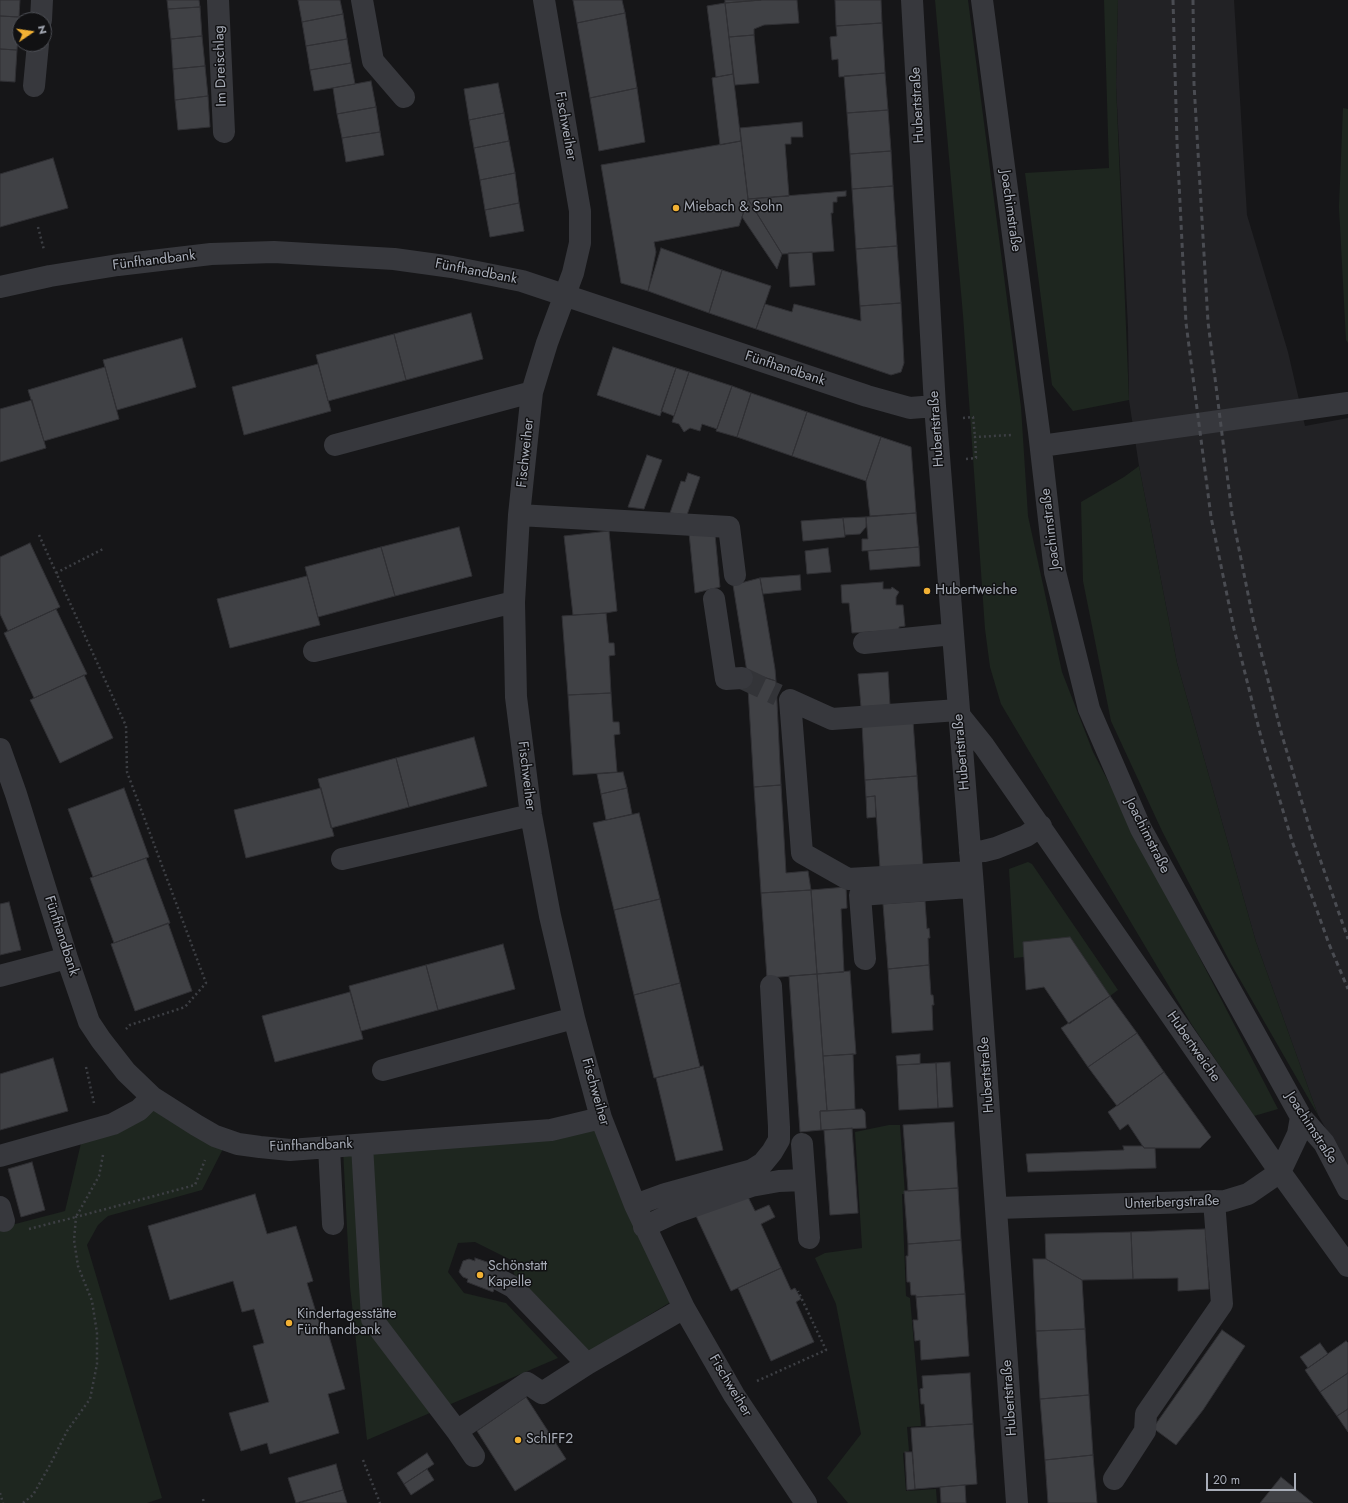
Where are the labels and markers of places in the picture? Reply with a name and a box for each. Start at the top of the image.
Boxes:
place label: Miebach & Sohn [684,200,783,216]
marker: Miebach & Sohn [671,203,681,213]
place label: Hubertweiche [935,583,1017,599]
marker: Hubertweiche [922,586,932,596]
place label: Schönstatt Kapelle [488,1259,547,1292]
marker: Schönstatt Kapelle [475,1270,485,1280]
place label: Kindertagesstätte Fünfhandbank [297,1307,397,1340]
marker: Kindertagesstätte Fünfhandbank [284,1318,294,1328]
place label: SchIFF2 [526,1432,573,1448]
marker: SchIFF2 [513,1435,523,1445]

